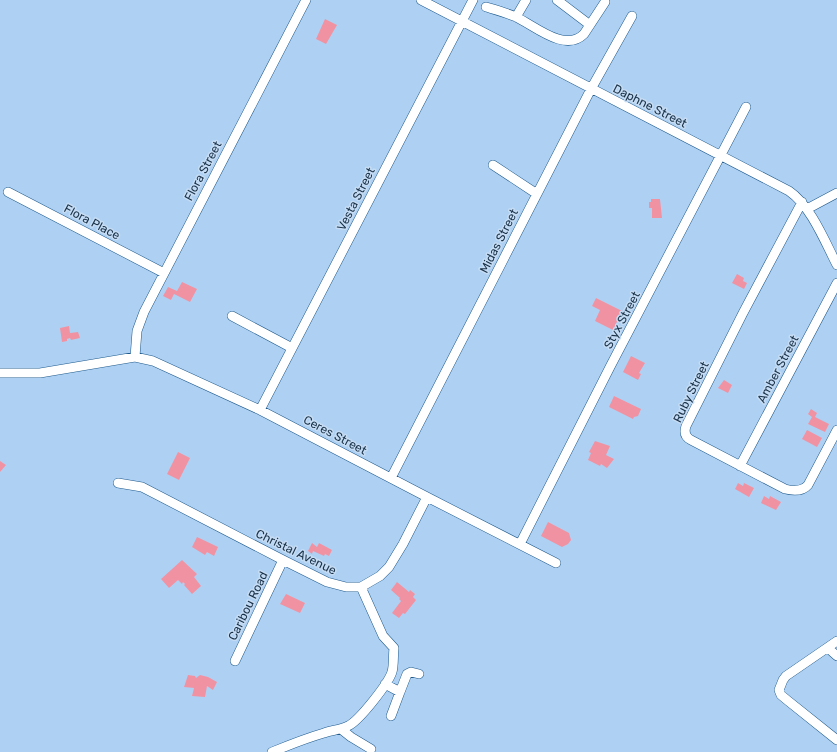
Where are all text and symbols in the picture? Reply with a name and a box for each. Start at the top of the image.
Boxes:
street label: Daphne Street [611,81,690,131]
street label: Flora Street [181,139,225,203]
street label: Vesta Street [334,165,378,233]
street label: Flora Place [62,201,123,243]
street label: Midas Street [477,206,521,275]
street label: Styx Street [601,289,643,351]
street label: Amber Street [754,333,802,405]
street label: Ruby Street [670,359,712,425]
street label: Ceres Street [301,412,369,458]
street label: Christal Avenue [253,526,339,578]
street label: Caribou Road [225,569,271,643]

